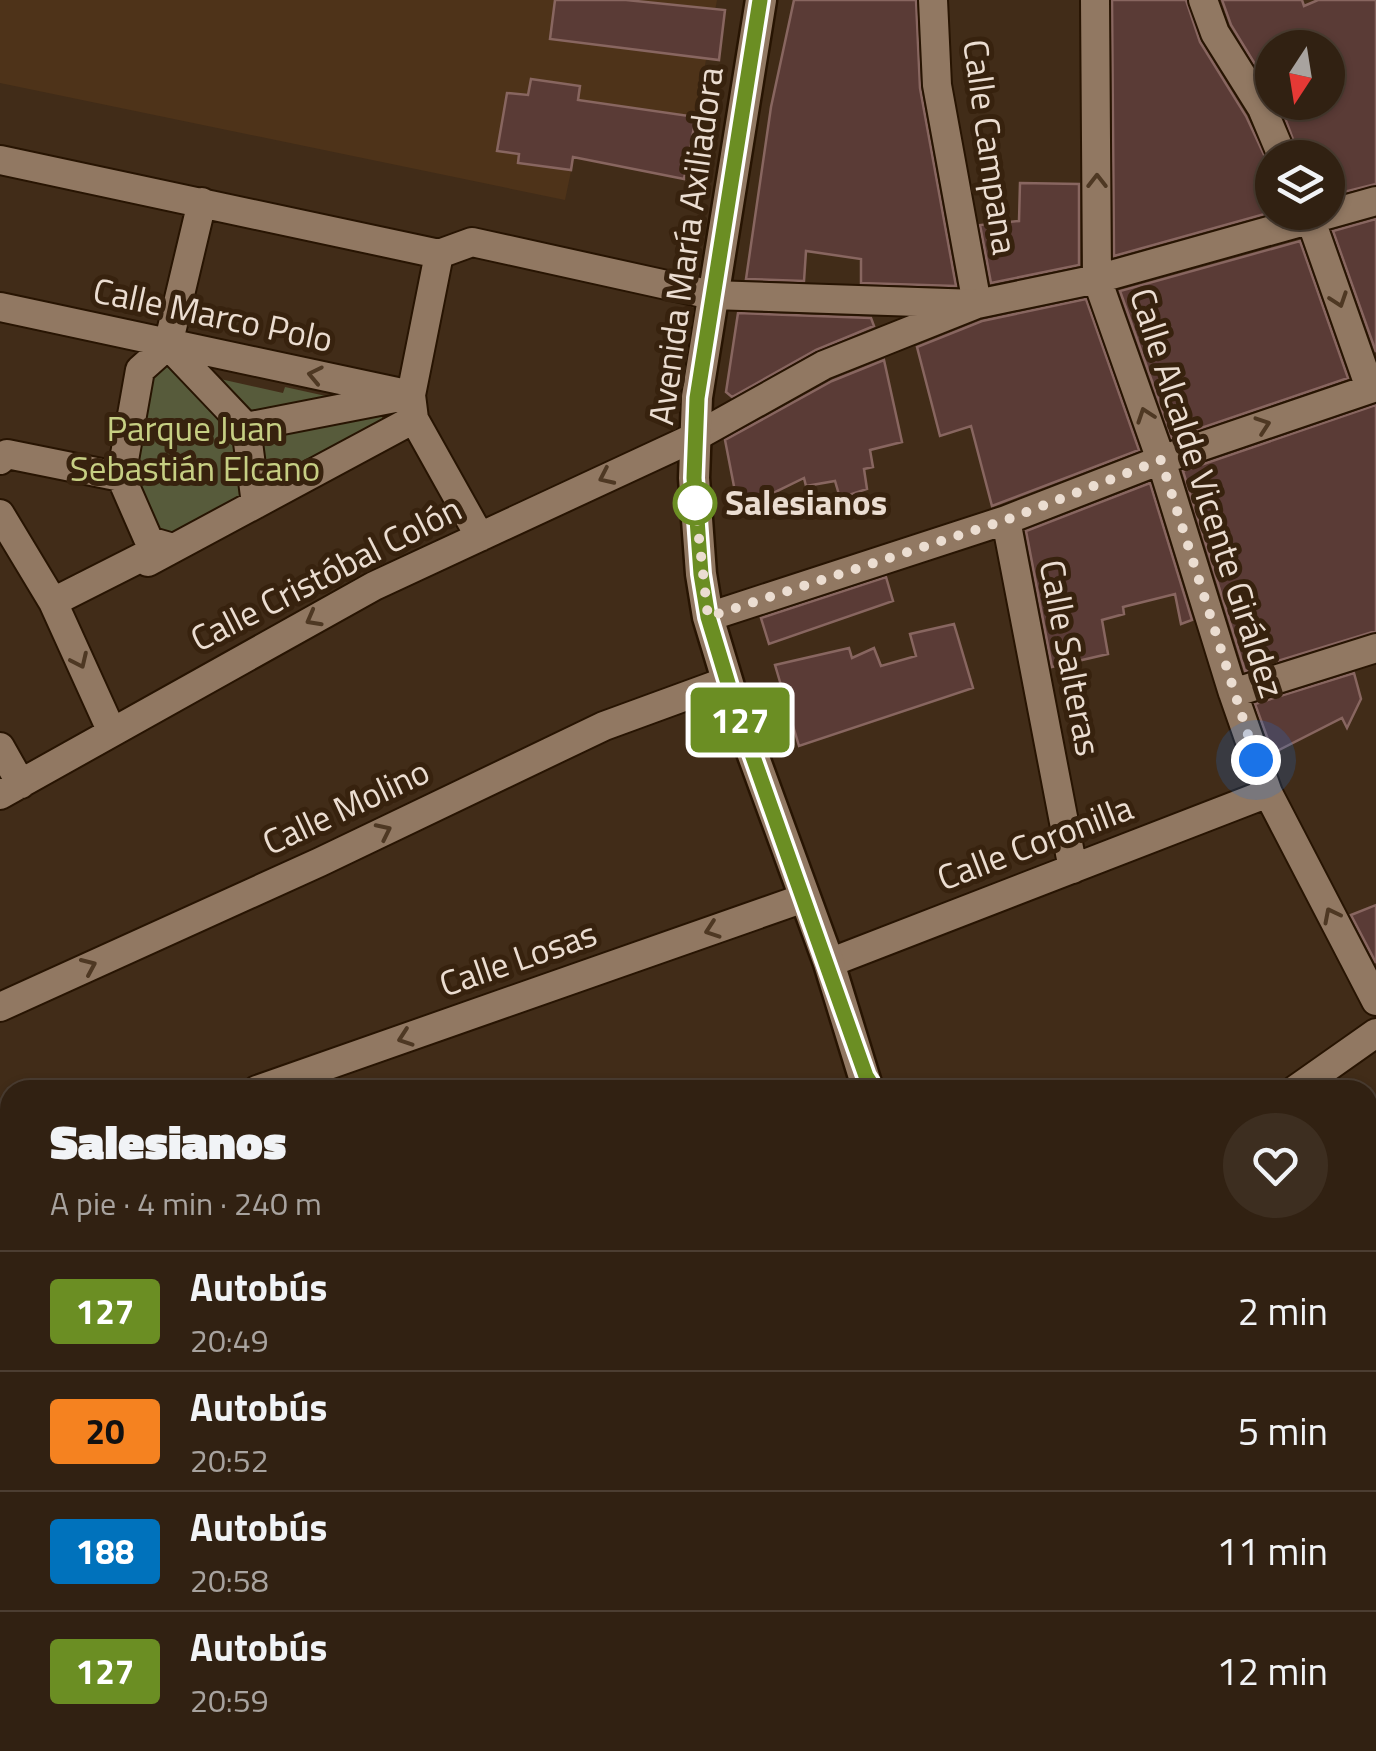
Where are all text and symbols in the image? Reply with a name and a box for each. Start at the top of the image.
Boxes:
north arrow [1255,30,1345,120]
map controls [1255,30,1345,230]
street label: Calle Campana [949,36,1033,258]
street label: Avenida María Axiliadora [633,63,737,428]
button: layers [1255,140,1345,230]
one-way arrow [1086,173,1108,188]
street label: Calle Marco Polo [88,262,338,366]
street label: Calle Alcalde Vicente Giráldez [1116,281,1300,705]
one-way arrow [1327,291,1348,308]
one-way arrow [307,366,324,387]
park label: Parque Juan Sebastián Elcano [70,401,320,495]
one-way arrow [1136,407,1157,424]
one-way arrow [1253,416,1270,436]
one-way arrow [598,465,616,485]
place label: Salesianos [725,475,887,529]
street label: Calle Cristóbal Colón [180,481,471,665]
marker: Salesianos [674,482,716,524]
street label: Calle Salteras [1026,555,1116,760]
one-way arrow [306,607,324,626]
one-way arrow [68,651,88,669]
line badge: 127 [682,688,798,752]
text: 127 [711,693,769,747]
your location [1231,735,1281,785]
street label: Calle Molino [253,744,438,868]
street label: Calle Coronilla [929,780,1140,904]
one-way arrow [374,824,392,844]
street label: Calle Losas [432,906,604,1010]
one-way arrow [1324,907,1343,925]
one-way arrow [704,918,721,939]
one-way arrow [79,959,97,979]
one-way arrow [398,1026,415,1047]
text: Salesianos [50,1105,286,1178]
button: heart [1223,1113,1328,1218]
text: A pie · 4 min · 240 m [50,1179,322,1227]
text: Autobús [190,1258,328,1316]
text: 2 min [1238,1282,1328,1340]
text: 127 [76,1284,134,1338]
text: 20:49 [190,1316,269,1364]
text: Autobús [190,1378,328,1436]
text: 5 min [1238,1402,1328,1460]
text: 20 [85,1404,125,1458]
text: 20:52 [190,1436,269,1484]
text: Autobús [190,1498,328,1556]
text: 11 min [1217,1522,1328,1580]
text: 188 [76,1524,134,1578]
text: 20:58 [190,1556,269,1604]
text: Autobús [190,1618,328,1676]
text: 12 min [1217,1642,1328,1700]
text: 127 [76,1644,134,1698]
text: 20:59 [190,1676,269,1724]

